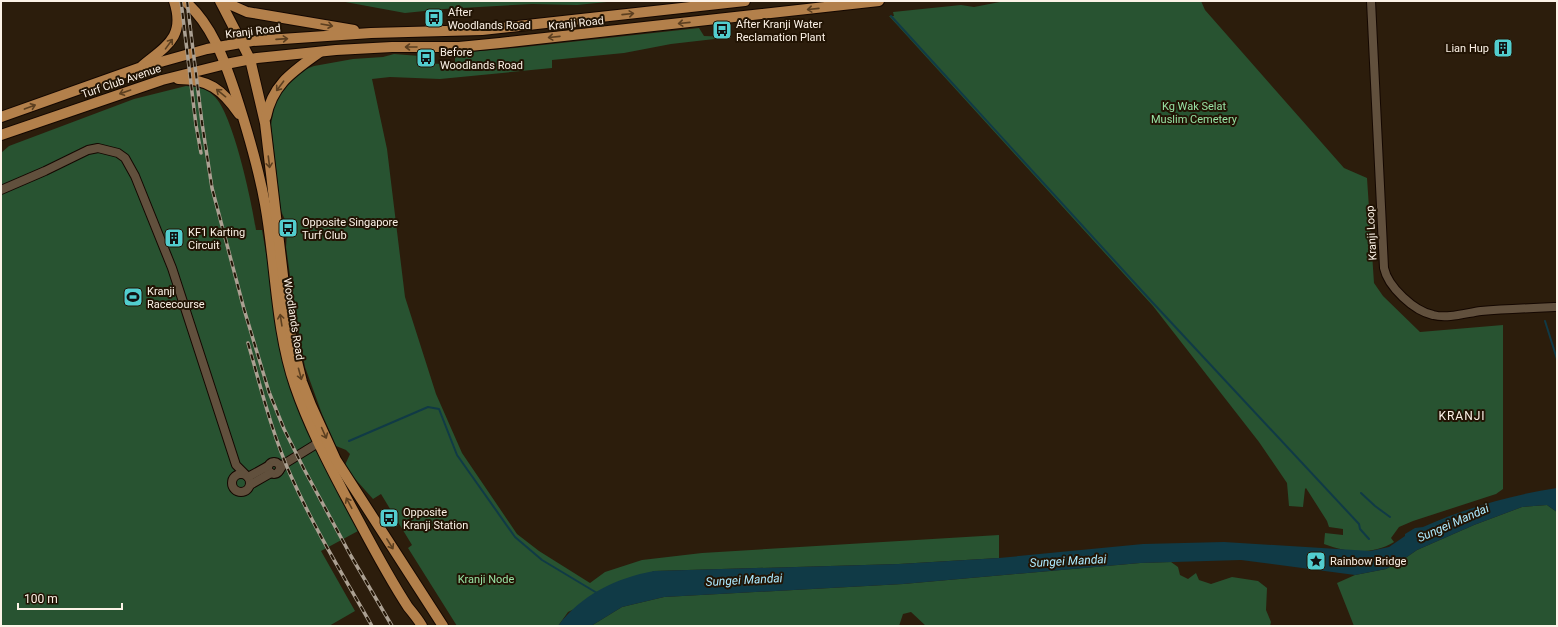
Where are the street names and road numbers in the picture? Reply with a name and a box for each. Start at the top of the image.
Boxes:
street label: Kranji Road [548,14,604,33]
street label: Kranji Road [225,22,282,41]
street label: Turf Club Avenue [80,62,163,101]
street label: Kranji Loop [1364,205,1379,261]
street label: Woodlands Road [281,277,306,361]

